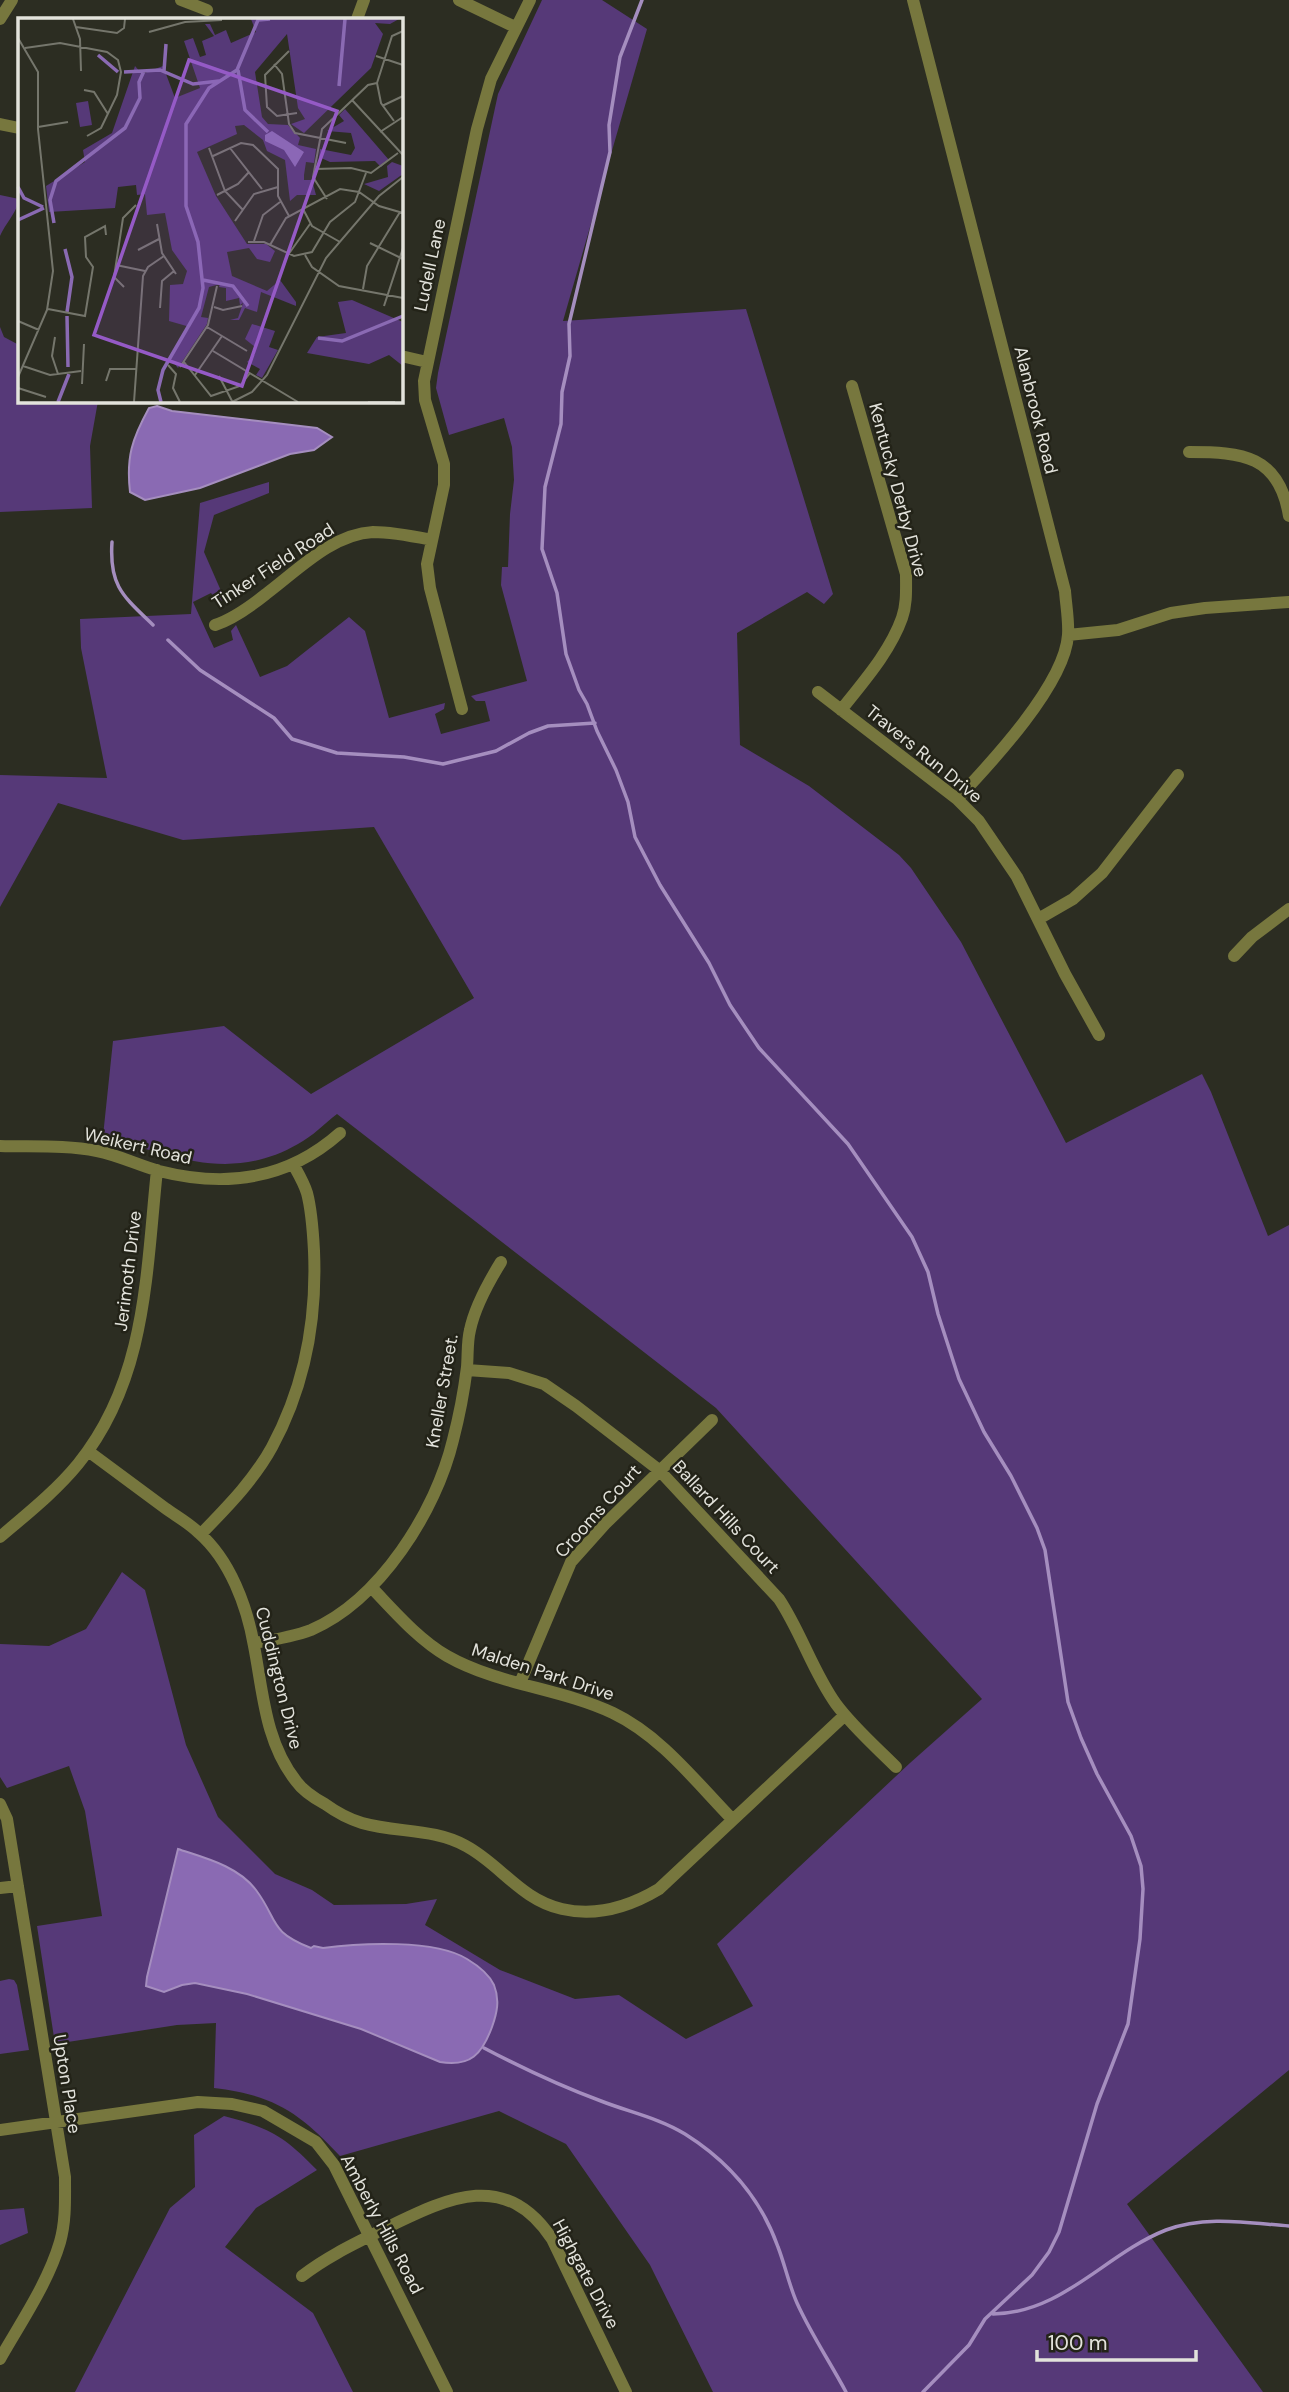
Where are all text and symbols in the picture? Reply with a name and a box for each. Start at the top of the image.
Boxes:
inset map [18,18,402,402]
street label: Ludell Lane [408,217,452,313]
street label: Alanbrook Road [1009,344,1063,476]
street label: Kentucky Derby Drive [863,400,933,580]
street label: Tinker Field Road [207,518,339,614]
street label: Travers Run Drive [861,699,987,809]
street label: Weikert Road [82,1122,194,1170]
street label: Jerimoth Drive [109,1209,147,1333]
street label: Kneller Street. [420,1332,464,1450]
street label: Ballard Hills Court [667,1455,785,1579]
street label: Crooms Court [550,1459,646,1563]
street label: Cuddington Drive [250,1604,308,1752]
street label: Malden Park Drive [469,1638,617,1706]
street label: Upton Place [47,2033,87,2135]
street label: Amberly Hills Road [335,2150,429,2298]
street label: Highgate Drive [547,2215,625,2333]
scale bar [1037,2318,1196,2362]
text: 100 m [1048,2329,1108,2357]

